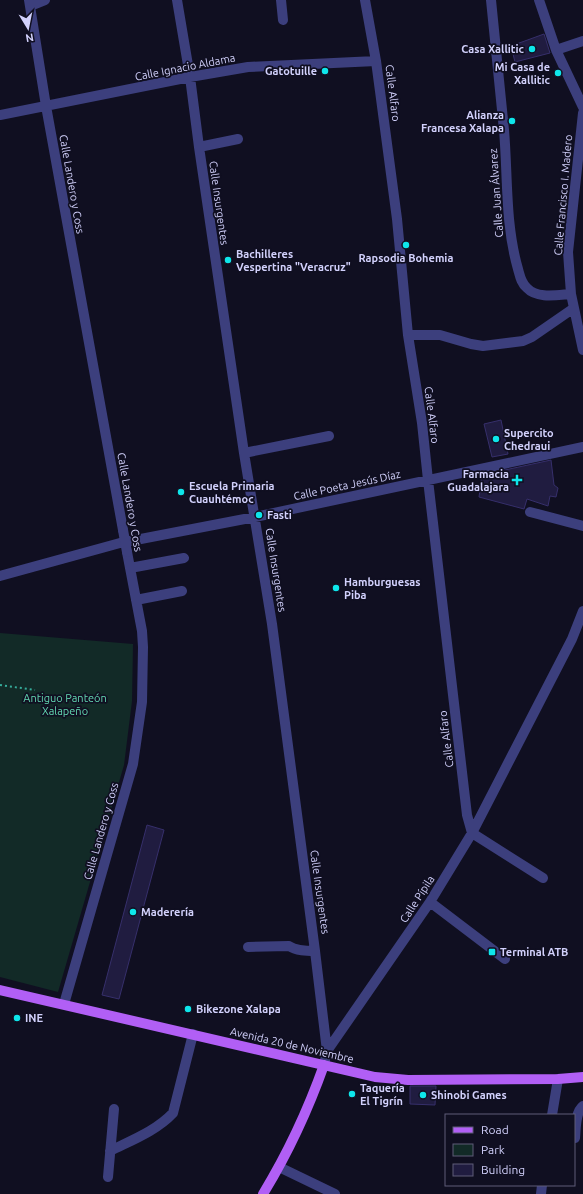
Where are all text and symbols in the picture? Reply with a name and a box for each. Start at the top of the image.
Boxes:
north arrow [8,8,48,48]
text: N [25,31,35,44]
place label: Casa Xallitic [461,43,525,55]
marker: Casa Xallitic [527,44,537,54]
street label: Calle Ignacio Aldama [134,51,236,83]
place label: Mi Casa de Xallitic [495,61,551,86]
street label: Calle Alfaro [384,64,402,122]
place label: Gatotuille [265,65,317,77]
marker: Gatotuille [320,66,330,76]
marker: Mi Casa de Xallitic [553,68,563,78]
place label: Alianza Francesa Xalapa [421,109,504,134]
marker: Alianza Francesa Xalapa [507,116,517,126]
street label: Calle Landero y Coss [57,133,87,235]
street label: Calle Francisco I. Madero [552,134,574,256]
street label: Calle Juan Álvarez [486,148,505,238]
street label: Calle Insurgentes [207,160,231,246]
marker: Rapsodia Bohemia [401,240,411,250]
place label: Bachilleres Vespertina "Veracruz" [236,248,351,273]
place label: Rapsodia Bohemia [359,252,453,264]
marker: Bachilleres Vespertina "Veracruz" [223,255,233,265]
street label: Calle Alfaro [423,386,441,444]
place label: Supercito Chedraui [504,427,554,452]
marker: Supercito Chedraui [491,434,501,444]
street label: Calle Landero y Coss [115,451,145,553]
street label: Calle Poeta Jesús Díaz [292,468,402,502]
place label: Farmacia Guadalajara [447,468,509,493]
marker: Farmacia Guadalajara [512,475,522,485]
place label: Escuela Primaria Cuauhtémoc [189,480,275,505]
marker: Escuela Primaria Cuauhtémoc [176,487,186,497]
place label: Fasti [267,509,292,521]
marker: Fasti [254,510,264,520]
street label: Calle Insurgentes [263,527,289,613]
place label: Hamburguesas Piba [344,576,421,601]
marker: Hamburguesas Piba [331,583,341,593]
park label: Antiguo Panteón Xalapeño [23,692,107,717]
street label: Calle Alfaro [437,710,455,768]
street label: Calle Landero y Coss [81,781,121,881]
street label: Calle Insurgentes [308,849,332,935]
street label: Calle Pípila [397,873,437,925]
place label: Maderería [141,906,194,918]
marker: Maderería [128,907,138,917]
place label: Terminal ATB [500,946,568,958]
marker: Terminal ATB [487,947,497,957]
place label: Bikezone Xalapa [196,1003,281,1015]
marker: Bikezone Xalapa [183,1004,193,1014]
place label: INE [25,1012,44,1024]
marker: INE [12,1013,22,1023]
street label: Avenida 20 de Noviembre [229,1025,355,1065]
place label: Taquería El Tigrín [360,1082,405,1107]
marker: Taquería El Tigrín [347,1089,357,1099]
place label: Shinobi Games [431,1089,507,1101]
marker: Shinobi Games [418,1090,428,1100]
legend [445,1114,575,1186]
text: Road [481,1123,509,1136]
text: Park [481,1143,505,1156]
text: Building [481,1163,525,1176]

